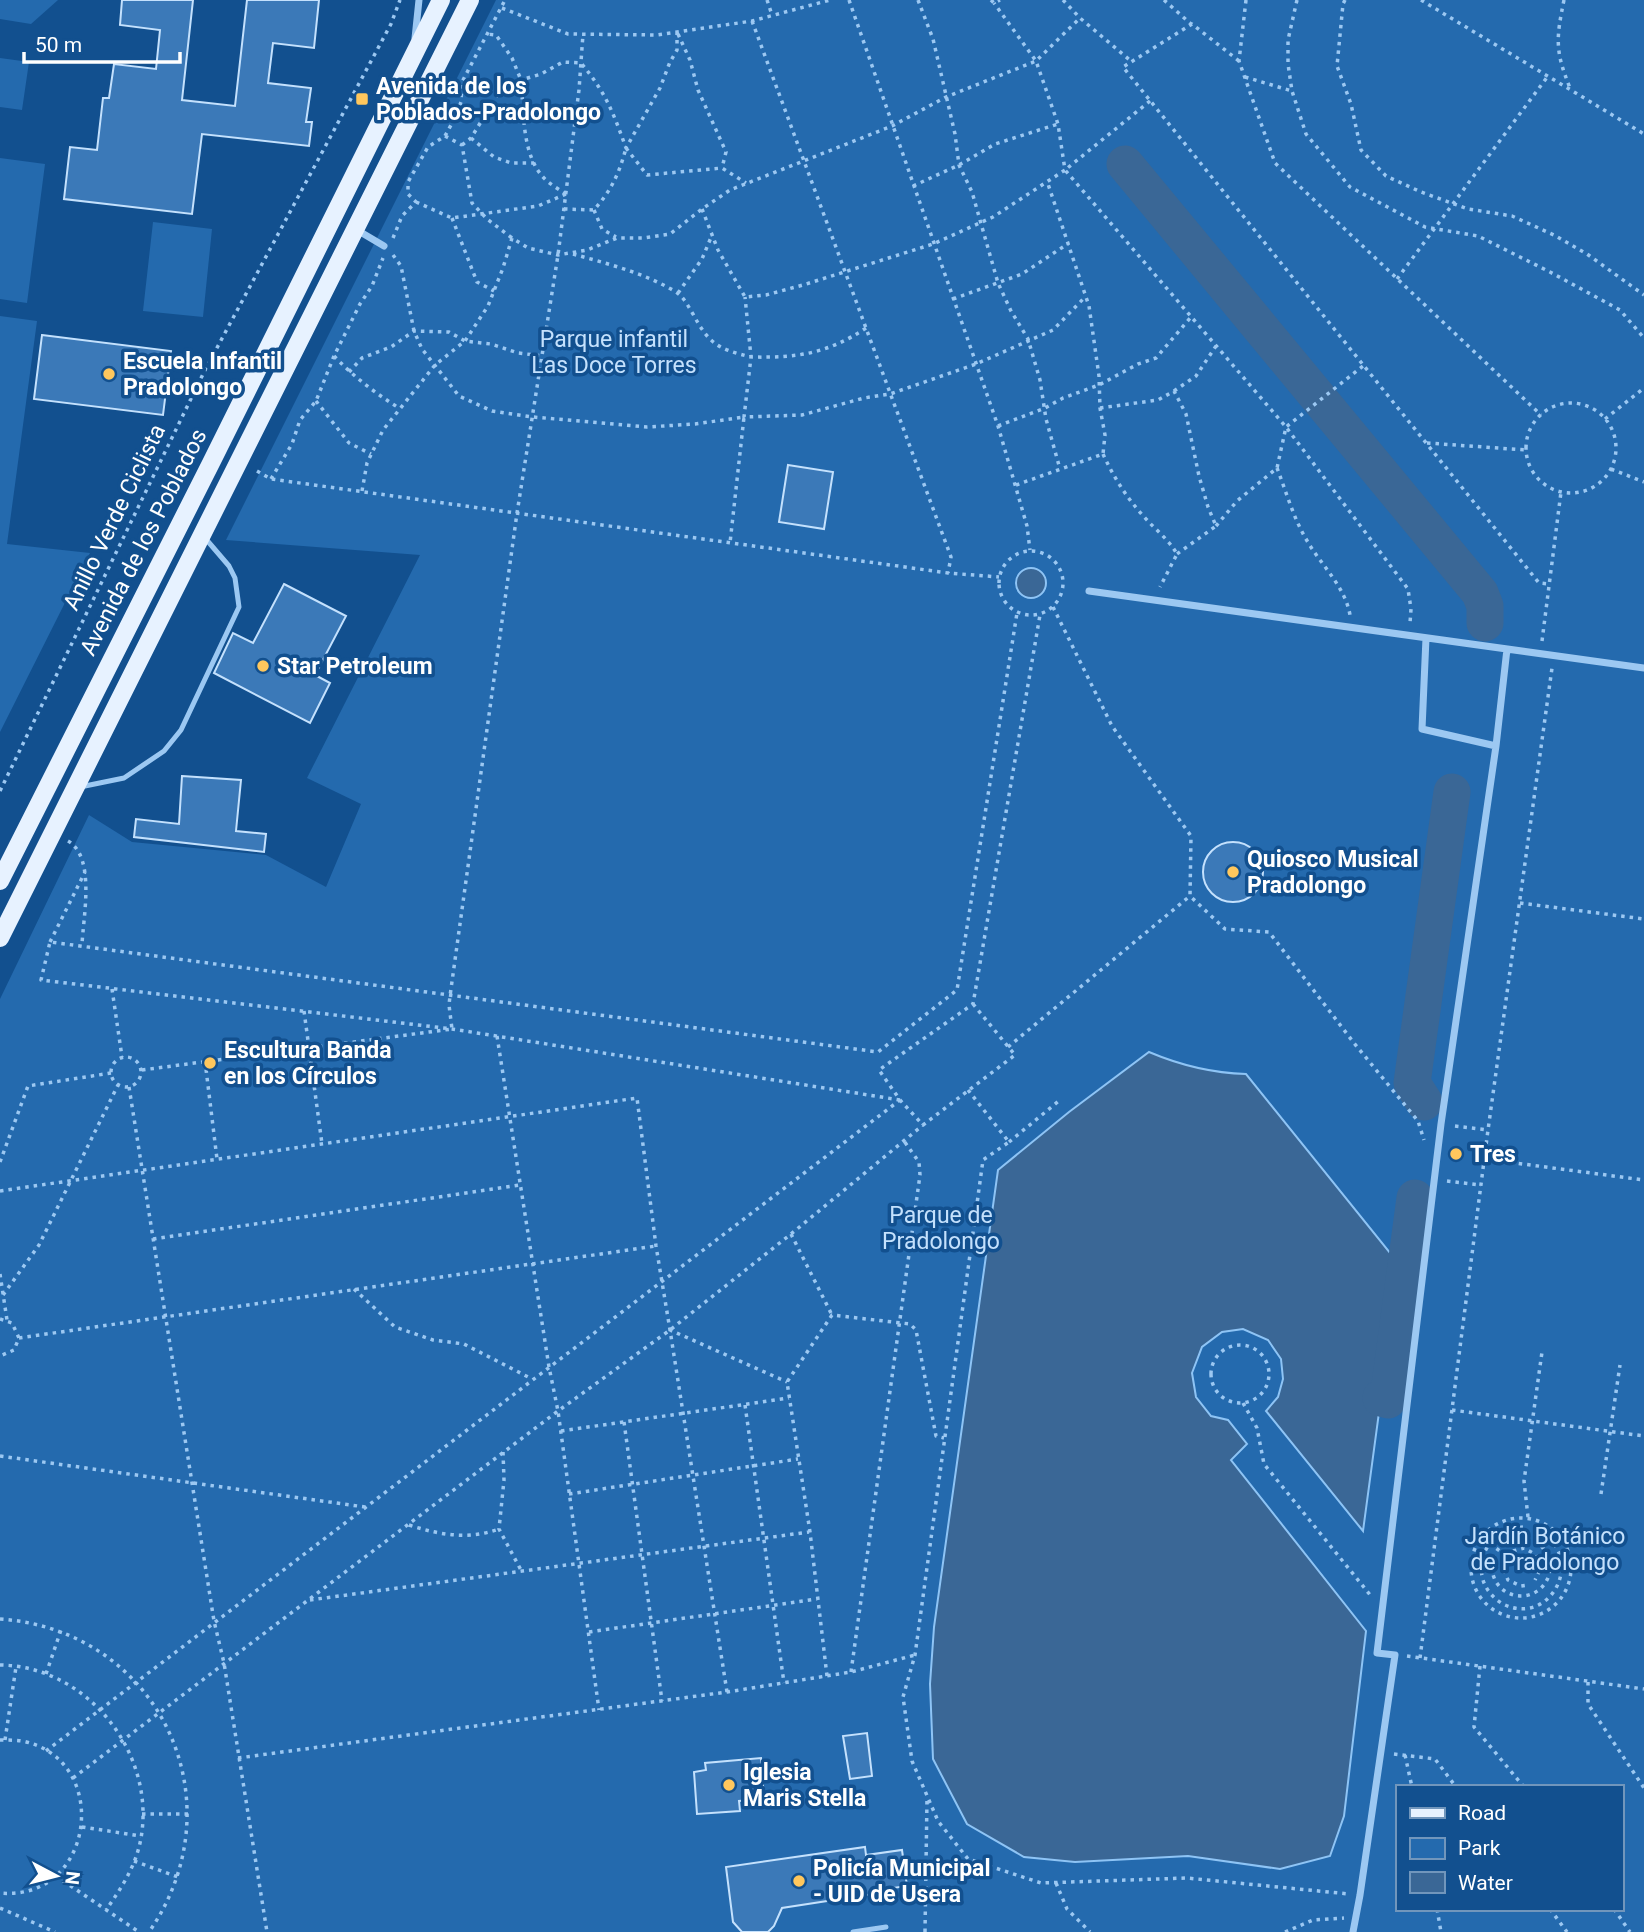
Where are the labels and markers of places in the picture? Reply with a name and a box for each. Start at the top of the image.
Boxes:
place label: Avenida de los Poblados-Pradolongo [376,73,601,126]
marker: Avenida de los Poblados-Pradolongo [354,91,370,107]
place label: Escuela Infantil Pradolongo [123,348,282,401]
marker: Escuela Infantil Pradolongo [101,366,117,382]
place label: Star Petroleum [277,653,433,680]
marker: Star Petroleum [255,658,271,674]
place label: Quiosco Musical Pradolongo [1247,846,1419,899]
marker: Quiosco Musical Pradolongo [1225,864,1241,880]
place label: Escultura Banda en los Círculos [224,1037,392,1090]
marker: Escultura Banda en los Círculos [202,1055,218,1071]
place label: Tres [1470,1141,1516,1168]
marker: Tres [1448,1146,1464,1162]
place label: Iglesia Maris Stella [743,1759,866,1812]
marker: Iglesia Maris Stella [721,1777,737,1793]
place label: Policía Municipal - UID de Usera [813,1855,991,1908]
marker: Policía Municipal - UID de Usera [791,1873,807,1889]

